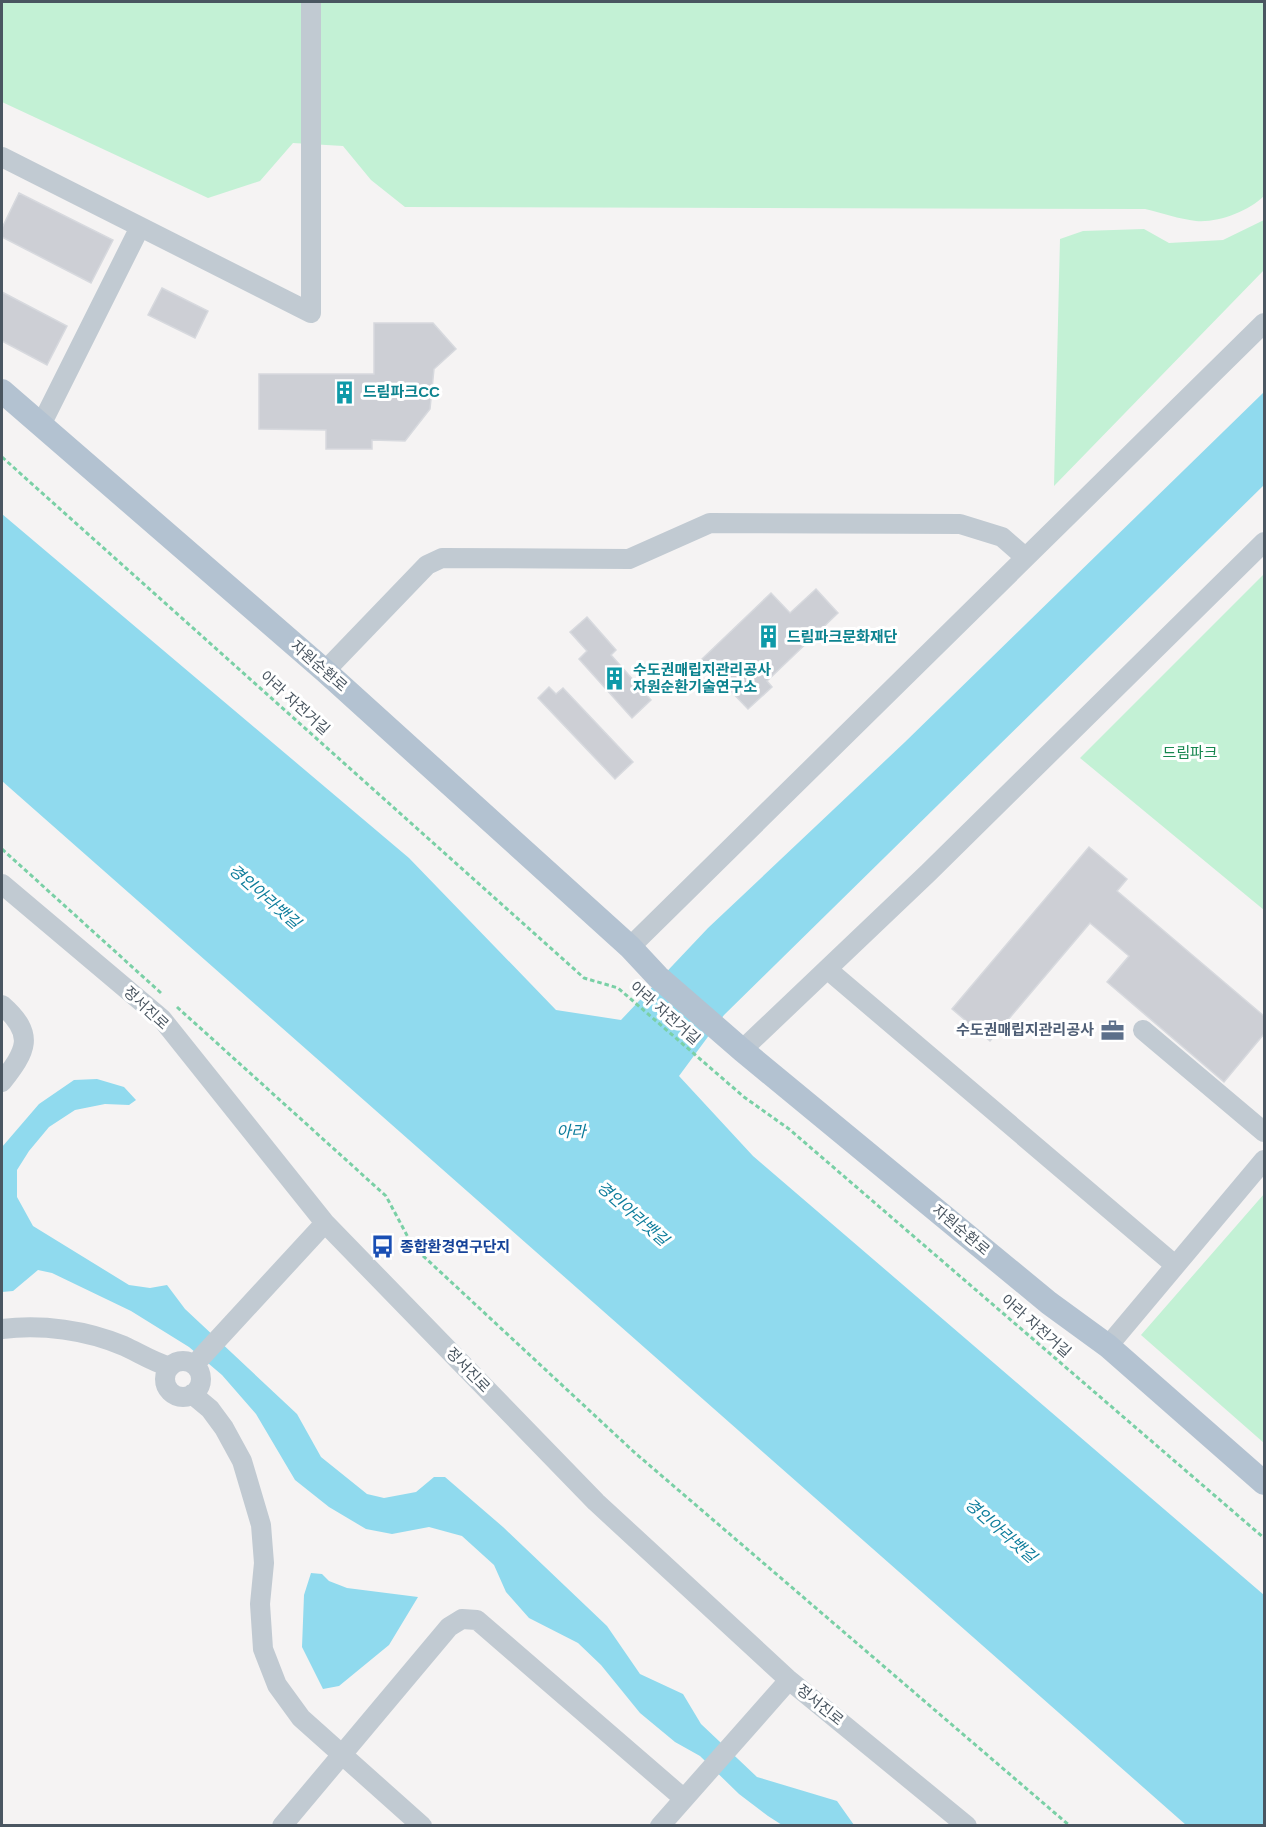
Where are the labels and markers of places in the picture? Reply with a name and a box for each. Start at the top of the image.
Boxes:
building icon: 드림파크CC [332,379,358,405]
place label: 드림파크CC [363,383,440,400]
building icon: 드림파크문화재단 [756,624,782,650]
place label: 드림파크문화재단 [787,628,898,645]
place label: 수도권매립지관리공사 자원순환기술연구소 [633,661,771,695]
building icon: 수도권매립지관리공사 자원순환기술연구소 [602,666,628,692]
office icon: 수도권매립지관리공사 [1099,1017,1125,1043]
place label: 수도권매립지관리공사 [956,1021,1094,1038]
bus stop icon: 종합환경연구단지 [369,1234,395,1260]
place label: 종합환경연구단지 [400,1238,510,1255]

